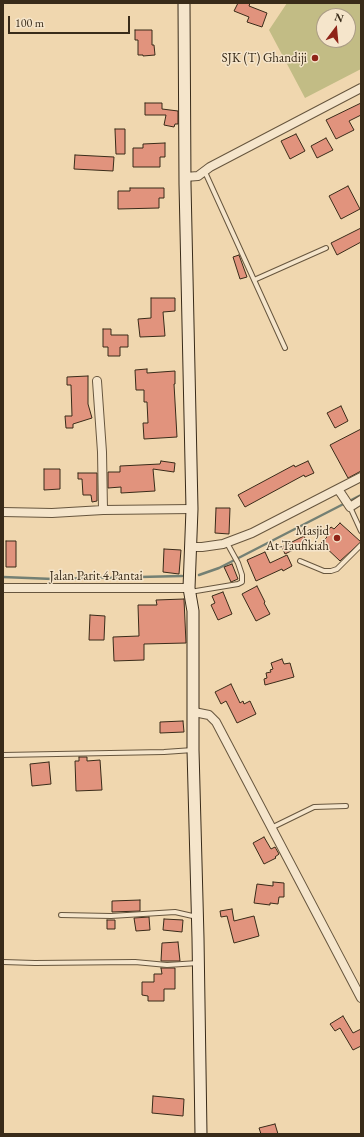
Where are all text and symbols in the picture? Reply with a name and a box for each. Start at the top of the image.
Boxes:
scale bar [10,8,132,34]
north arrow [316,8,356,48]
text: N [333,9,345,25]
text: 100 m [15,15,44,31]
place label: SJK (T) Ghandiji [221,50,307,66]
marker: SJK (T) Ghandiji [310,53,320,63]
place label: Masjid At-Taufikiah [266,523,329,554]
marker: Masjid At-Taufikiah [332,533,342,543]
street label: Jalan Parit 4 Pantai [49,568,143,584]

